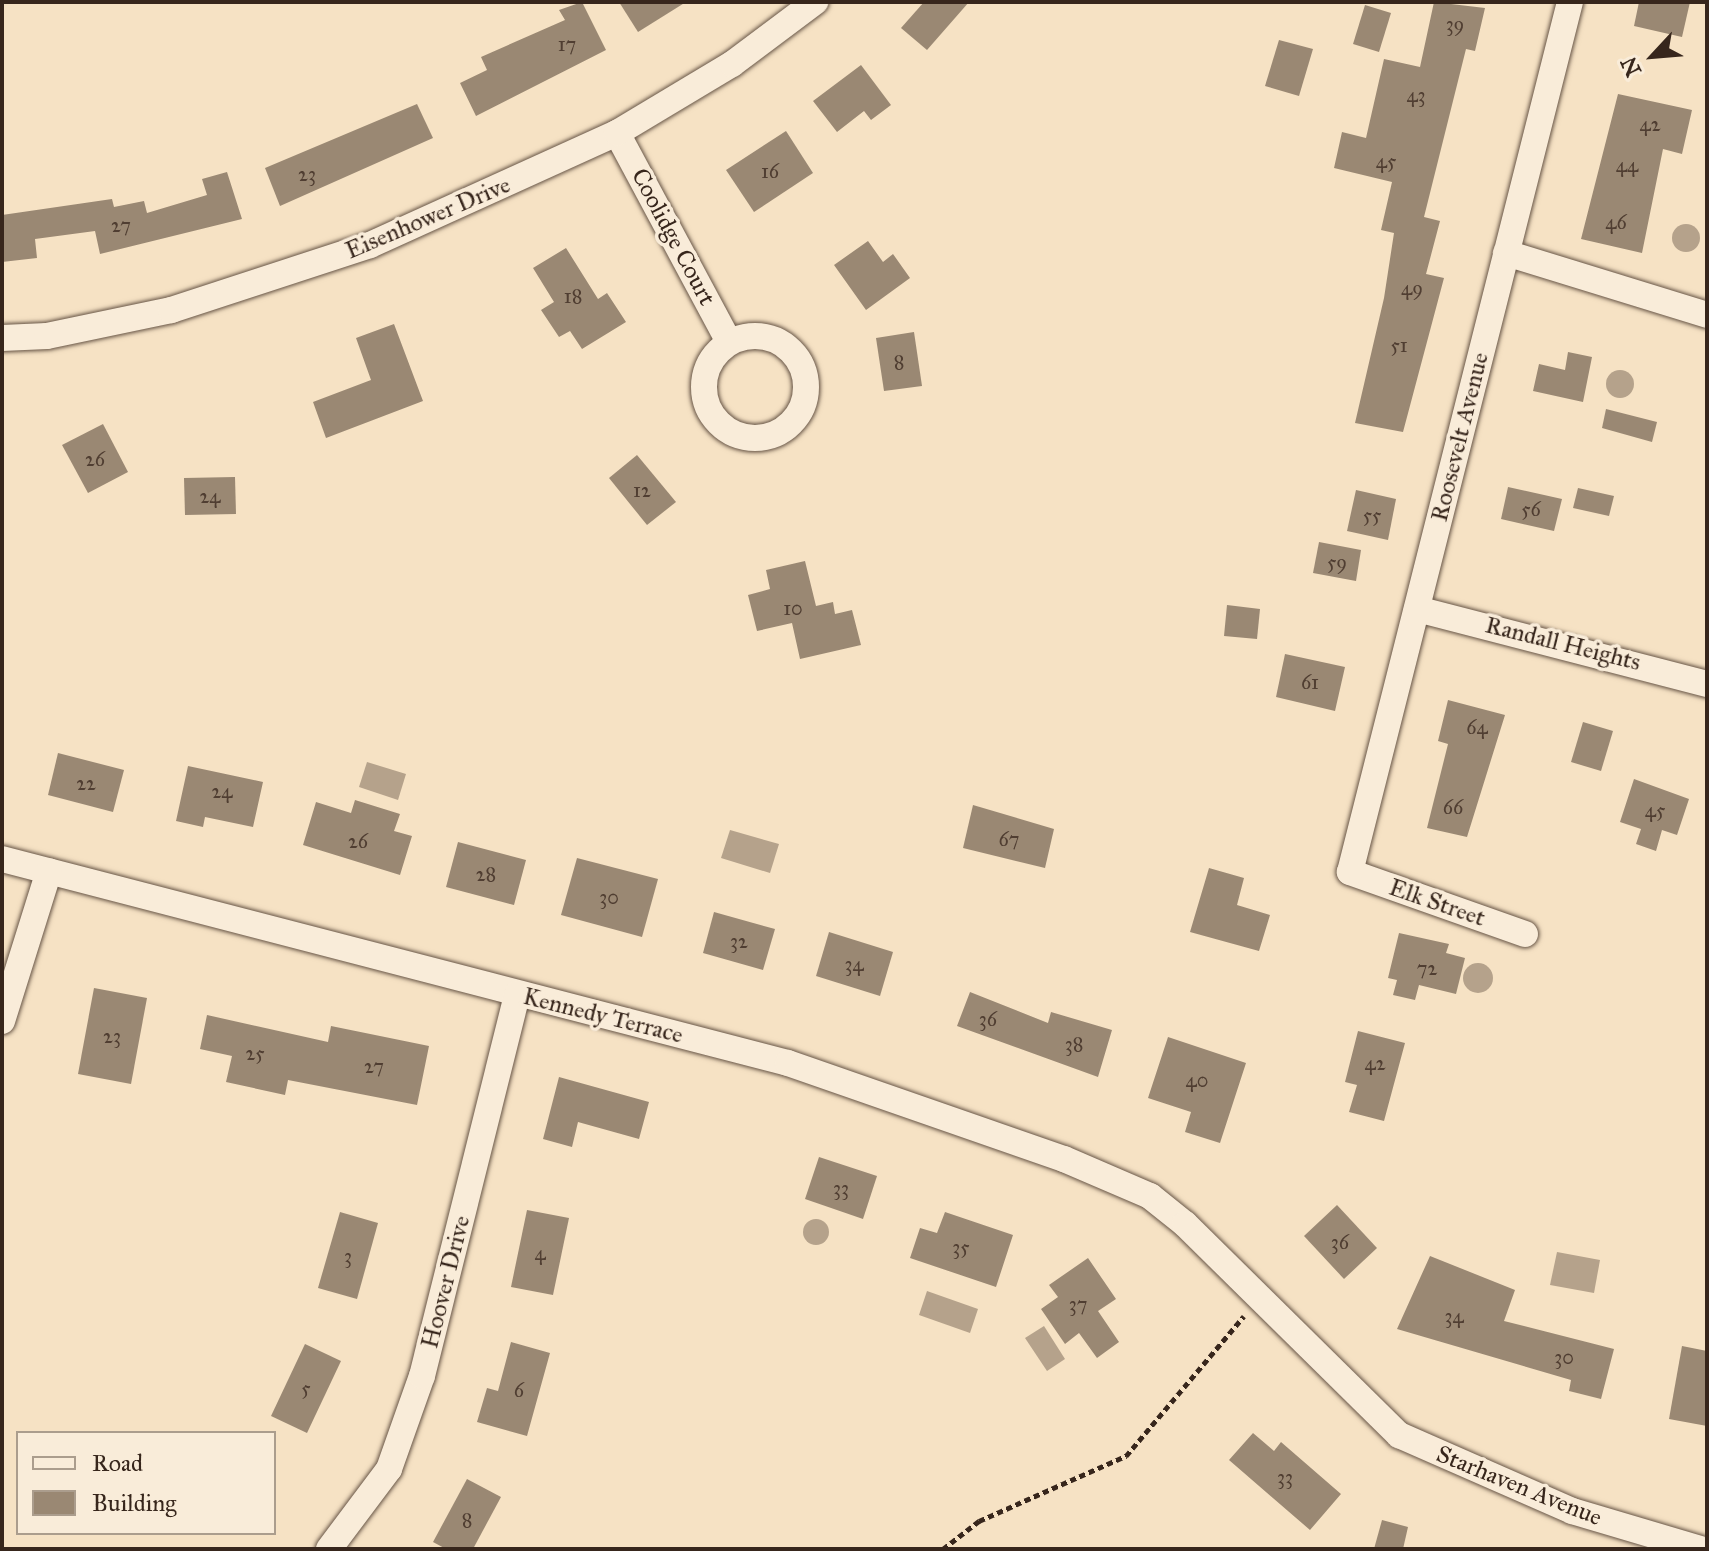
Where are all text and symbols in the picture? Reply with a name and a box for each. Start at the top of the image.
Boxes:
house number: 39 [1446,12,1464,36]
north arrow [1613,16,1693,96]
house number: 17 [558,32,576,56]
text: N [1615,52,1647,81]
house number: 43 [1406,83,1426,107]
house number: 42 [1639,112,1661,136]
house number: 45 [1376,149,1396,173]
house number: 44 [1616,153,1638,177]
house number: 16 [761,159,779,183]
house number: 23 [298,162,316,186]
street label: Coolidge Court [625,164,721,310]
street label: Eisenhower Drive [341,170,515,266]
house number: 46 [1605,210,1627,234]
house number: 27 [111,213,131,237]
house number: 49 [1401,276,1423,300]
house number: 18 [564,284,582,308]
house number: 51 [1390,333,1408,357]
street label: Roosevelt Avenue [1425,349,1495,525]
house number: 8 [894,350,904,374]
house number: 26 [85,447,105,471]
house number: 12 [633,478,651,502]
house number: 24 [199,484,221,508]
house number: 56 [1521,497,1541,521]
house number: 55 [1363,503,1381,527]
house number: 59 [1327,550,1347,574]
house number: 10 [783,596,803,620]
street label: Randall Heights [1482,611,1644,677]
house number: 61 [1301,670,1319,694]
house number: 64 [1466,715,1488,739]
house number: 22 [76,771,96,795]
house number: 24 [211,779,233,803]
house number: 66 [1443,795,1463,819]
house number: 45 [1645,798,1665,822]
house number: 67 [999,827,1019,851]
house number: 26 [348,829,368,853]
house number: 28 [476,862,496,886]
street label: Elk Street [1385,873,1489,933]
house number: 30 [599,885,619,909]
house number: 32 [730,929,748,953]
house number: 34 [844,952,864,976]
house number: 72 [1417,956,1437,980]
street label: Kennedy Terrace [520,982,686,1050]
house number: 36 [979,1007,997,1031]
house number: 23 [103,1024,121,1048]
house number: 38 [1065,1032,1083,1056]
house number: 25 [245,1041,265,1065]
house number: 42 [1364,1051,1386,1075]
house number: 27 [364,1054,384,1078]
house number: 40 [1186,1068,1208,1092]
house number: 33 [833,1176,849,1200]
street label: Hoover Drive [416,1213,476,1351]
house number: 36 [1331,1230,1349,1254]
house number: 35 [952,1235,970,1259]
house number: 4 [534,1241,546,1265]
house number: 3 [344,1244,352,1268]
house number: 37 [1069,1292,1087,1316]
house number: 34 [1444,1304,1464,1328]
house number: 30 [1554,1345,1574,1369]
house number: 5 [301,1376,311,1400]
house number: 6 [514,1378,524,1402]
legend [16,1431,276,1535]
street label: Starhaven Avenue [1432,1440,1606,1532]
text: Road [92,1448,143,1478]
house number: 33 [1277,1465,1293,1489]
text: Building [92,1488,177,1518]
house number: 8 [462,1508,472,1532]

